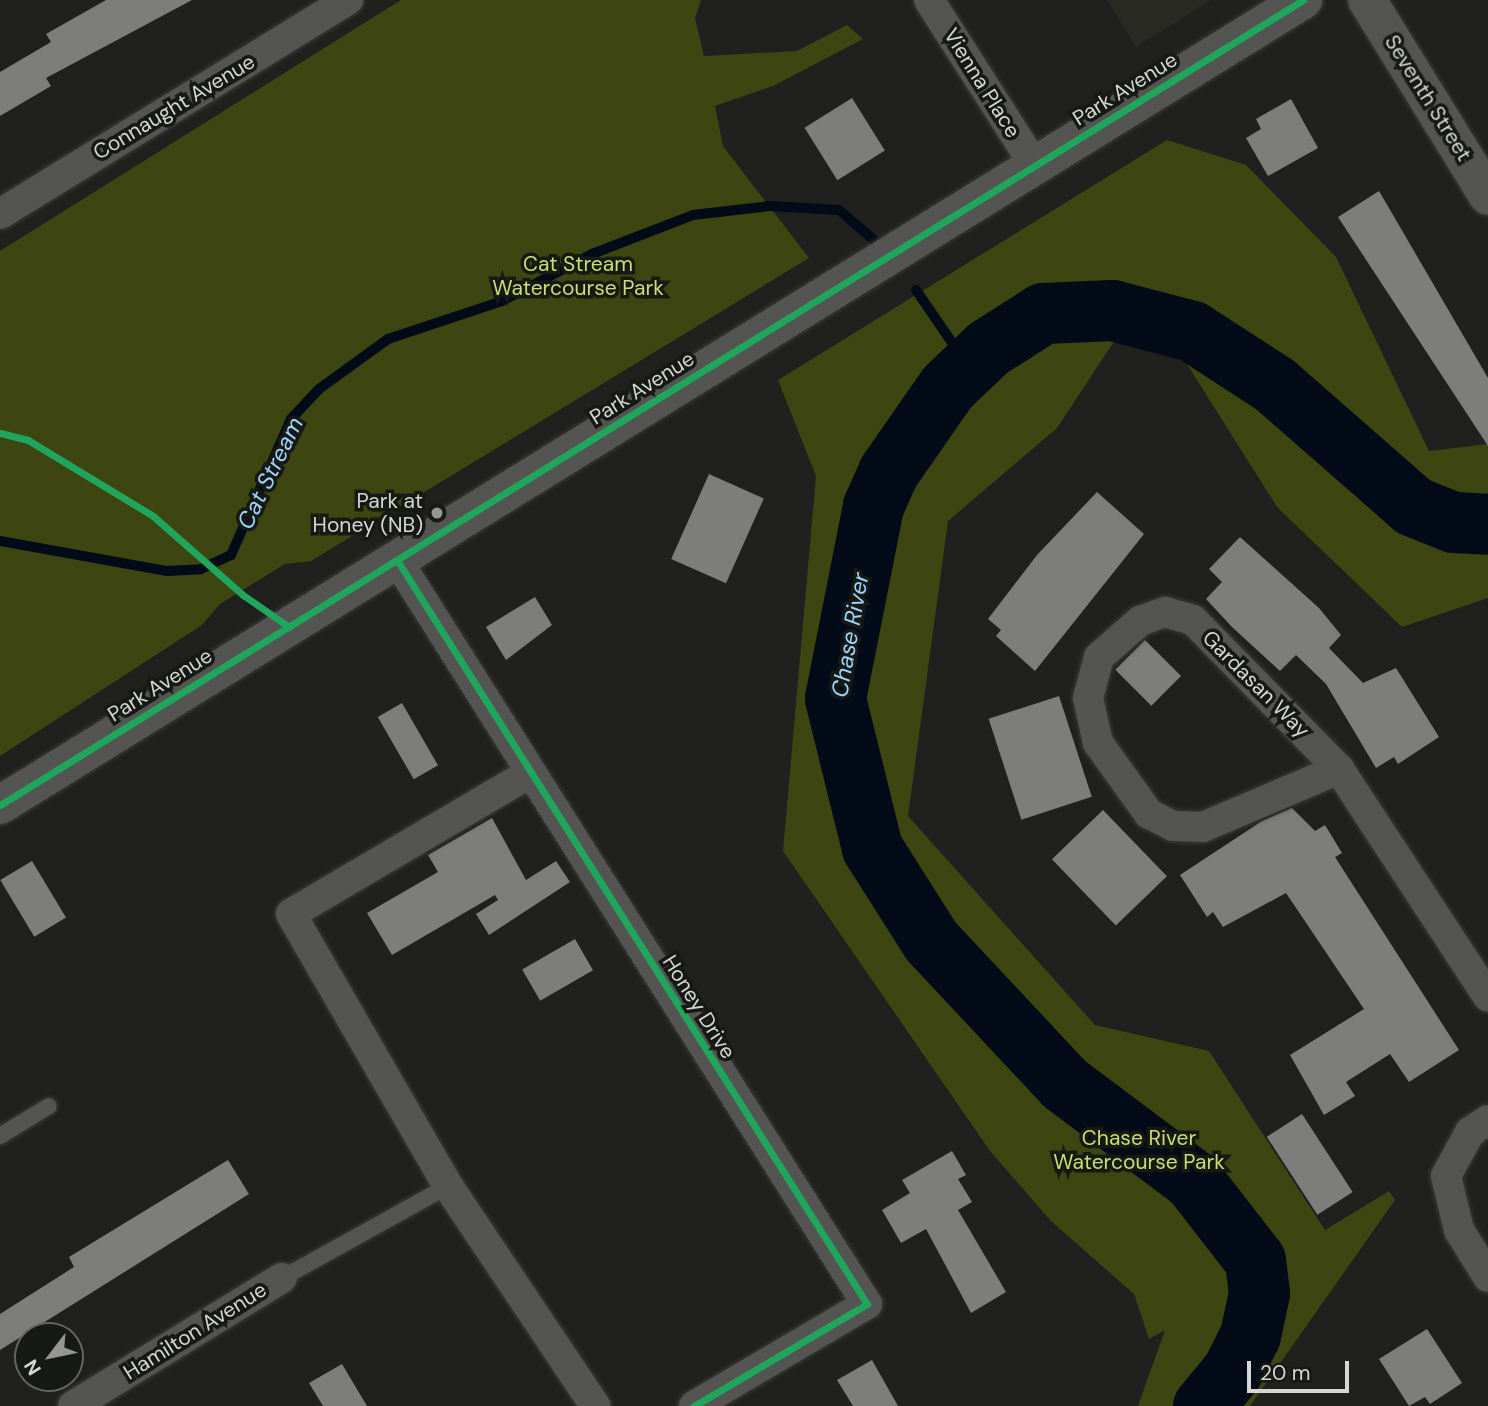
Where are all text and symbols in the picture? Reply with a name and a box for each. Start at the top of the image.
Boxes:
street label: Vienna Place [938,24,1026,142]
street label: Seventh Street [1379,30,1477,166]
street label: Park Avenue [1068,47,1182,131]
street label: Connaught Avenue [89,49,259,165]
park label: Cat Stream Watercourse Park [492,251,664,301]
street label: Park Avenue [585,346,699,430]
water label: Cat Stream [231,412,309,534]
place label: Park at Honey (NB) [313,488,423,538]
marker: Park at Honey (NB) [429,505,445,521]
water label: Chase River [825,571,875,699]
street label: Gardasan Way [1197,625,1315,743]
street label: Park Avenue [103,643,217,727]
street label: Honey Drive [657,951,741,1063]
park label: Chase River Watercourse Park [1053,1125,1225,1175]
street label: Hamilton Avenue [119,1277,271,1385]
north arrow [14,1322,84,1392]
scale bar [1250,1346,1352,1390]
text: N [18,1355,47,1380]
text: 20 m [1260,1359,1311,1387]

